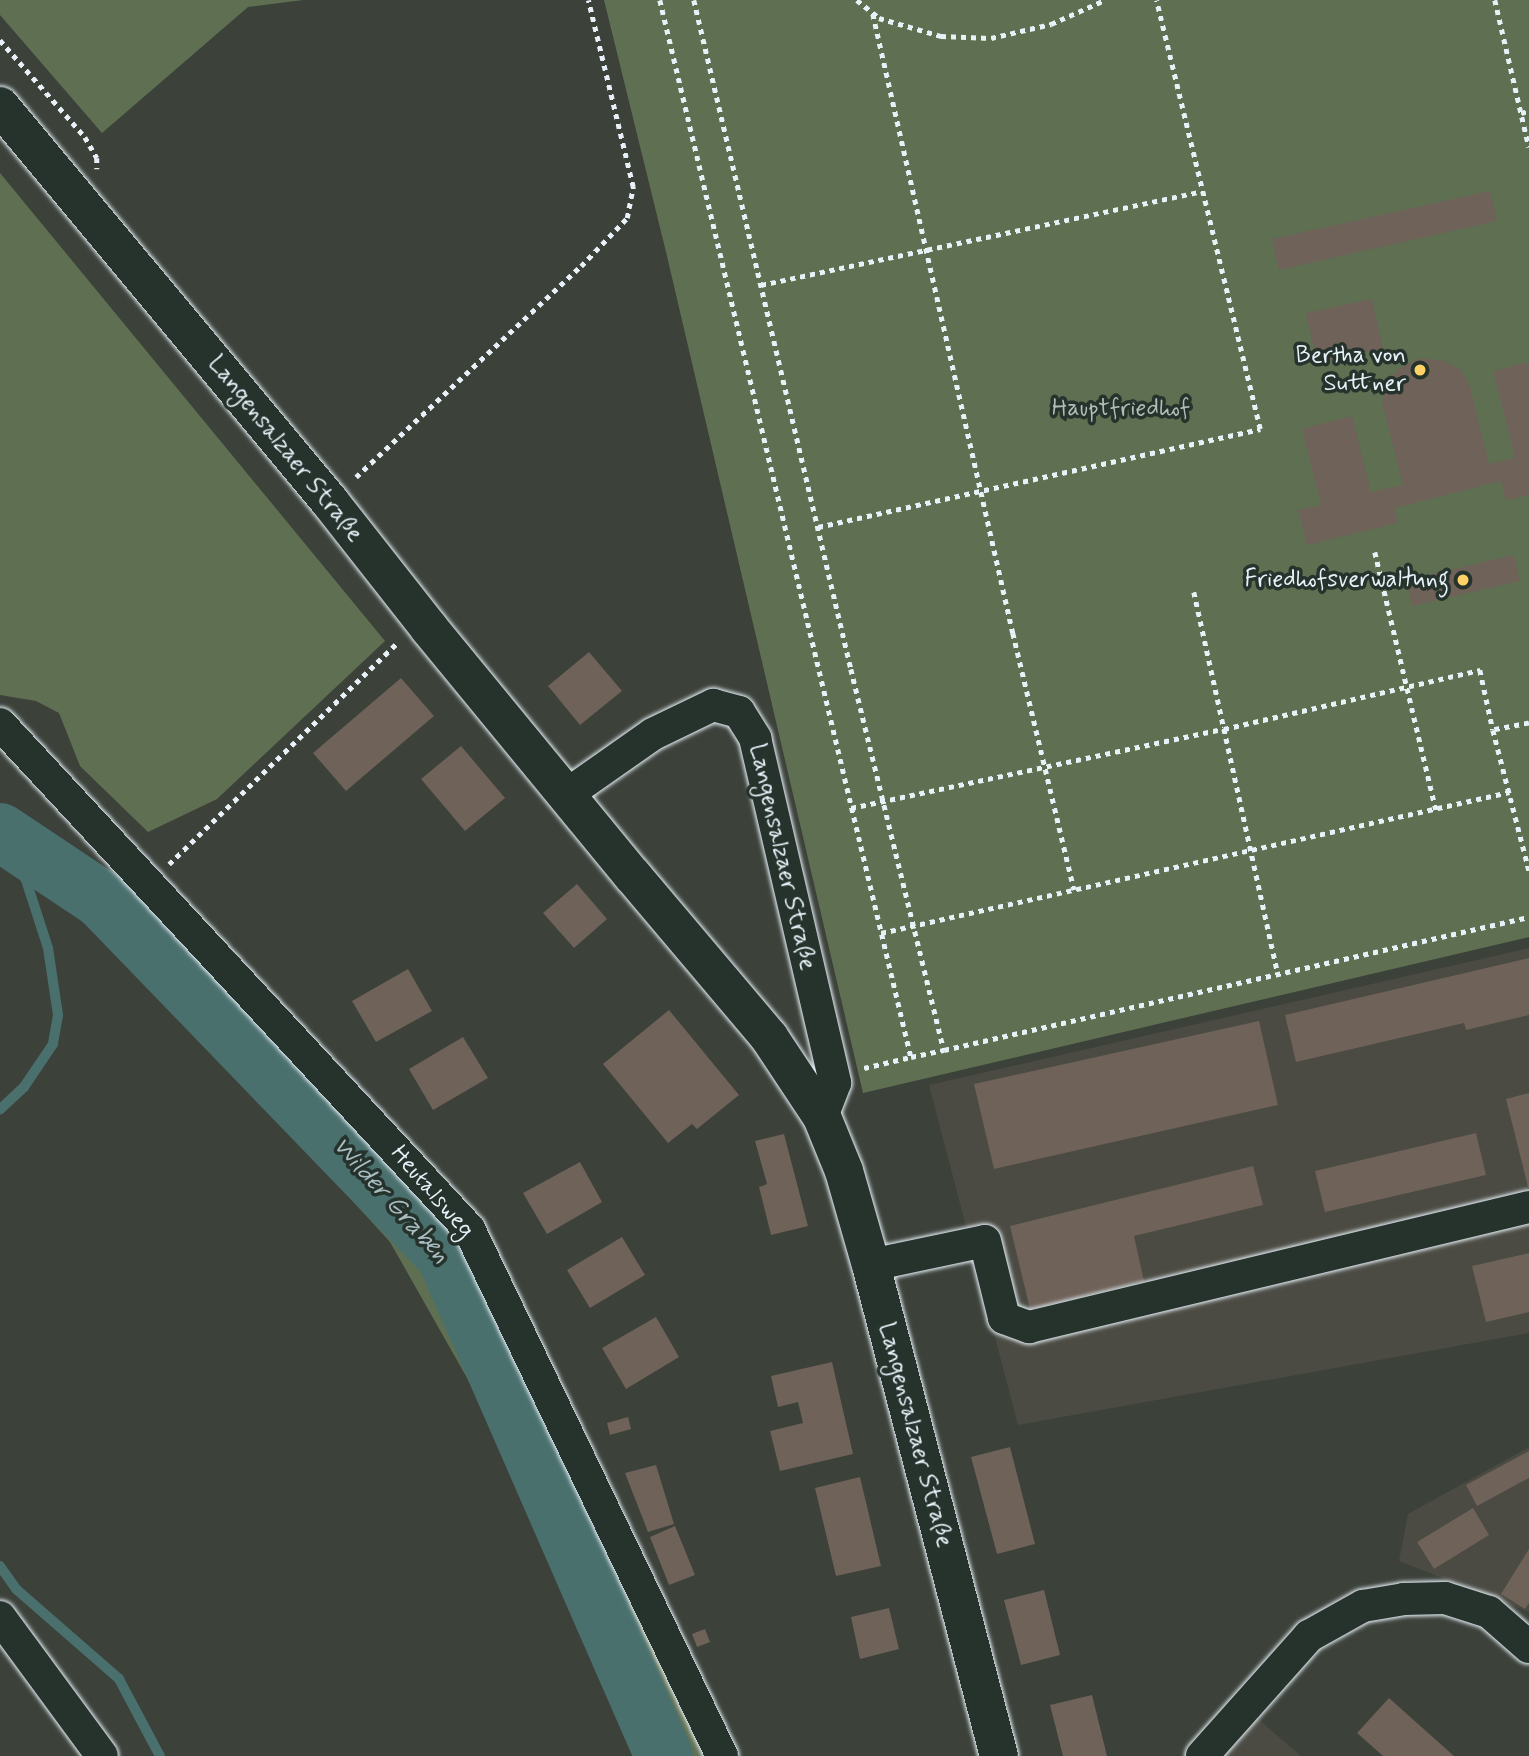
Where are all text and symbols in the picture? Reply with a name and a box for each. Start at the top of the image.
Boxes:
place label: Bertha von Suttner [1295,342,1406,398]
street label: Langensalzaer Straße [202,352,368,546]
marker: Bertha von Suttner [1412,362,1428,378]
park label: Hauptfriedhof [1052,395,1190,423]
place label: Friedhofsverwaltung [1244,566,1449,594]
marker: Friedhofsverwaltung [1455,572,1471,588]
street label: Langensalzaer Straße [742,743,822,971]
water label: Wilder Graben [325,1132,455,1270]
street label: Heutalsweg [384,1140,480,1244]
street label: Langensalzaer Straße [872,1321,958,1549]

